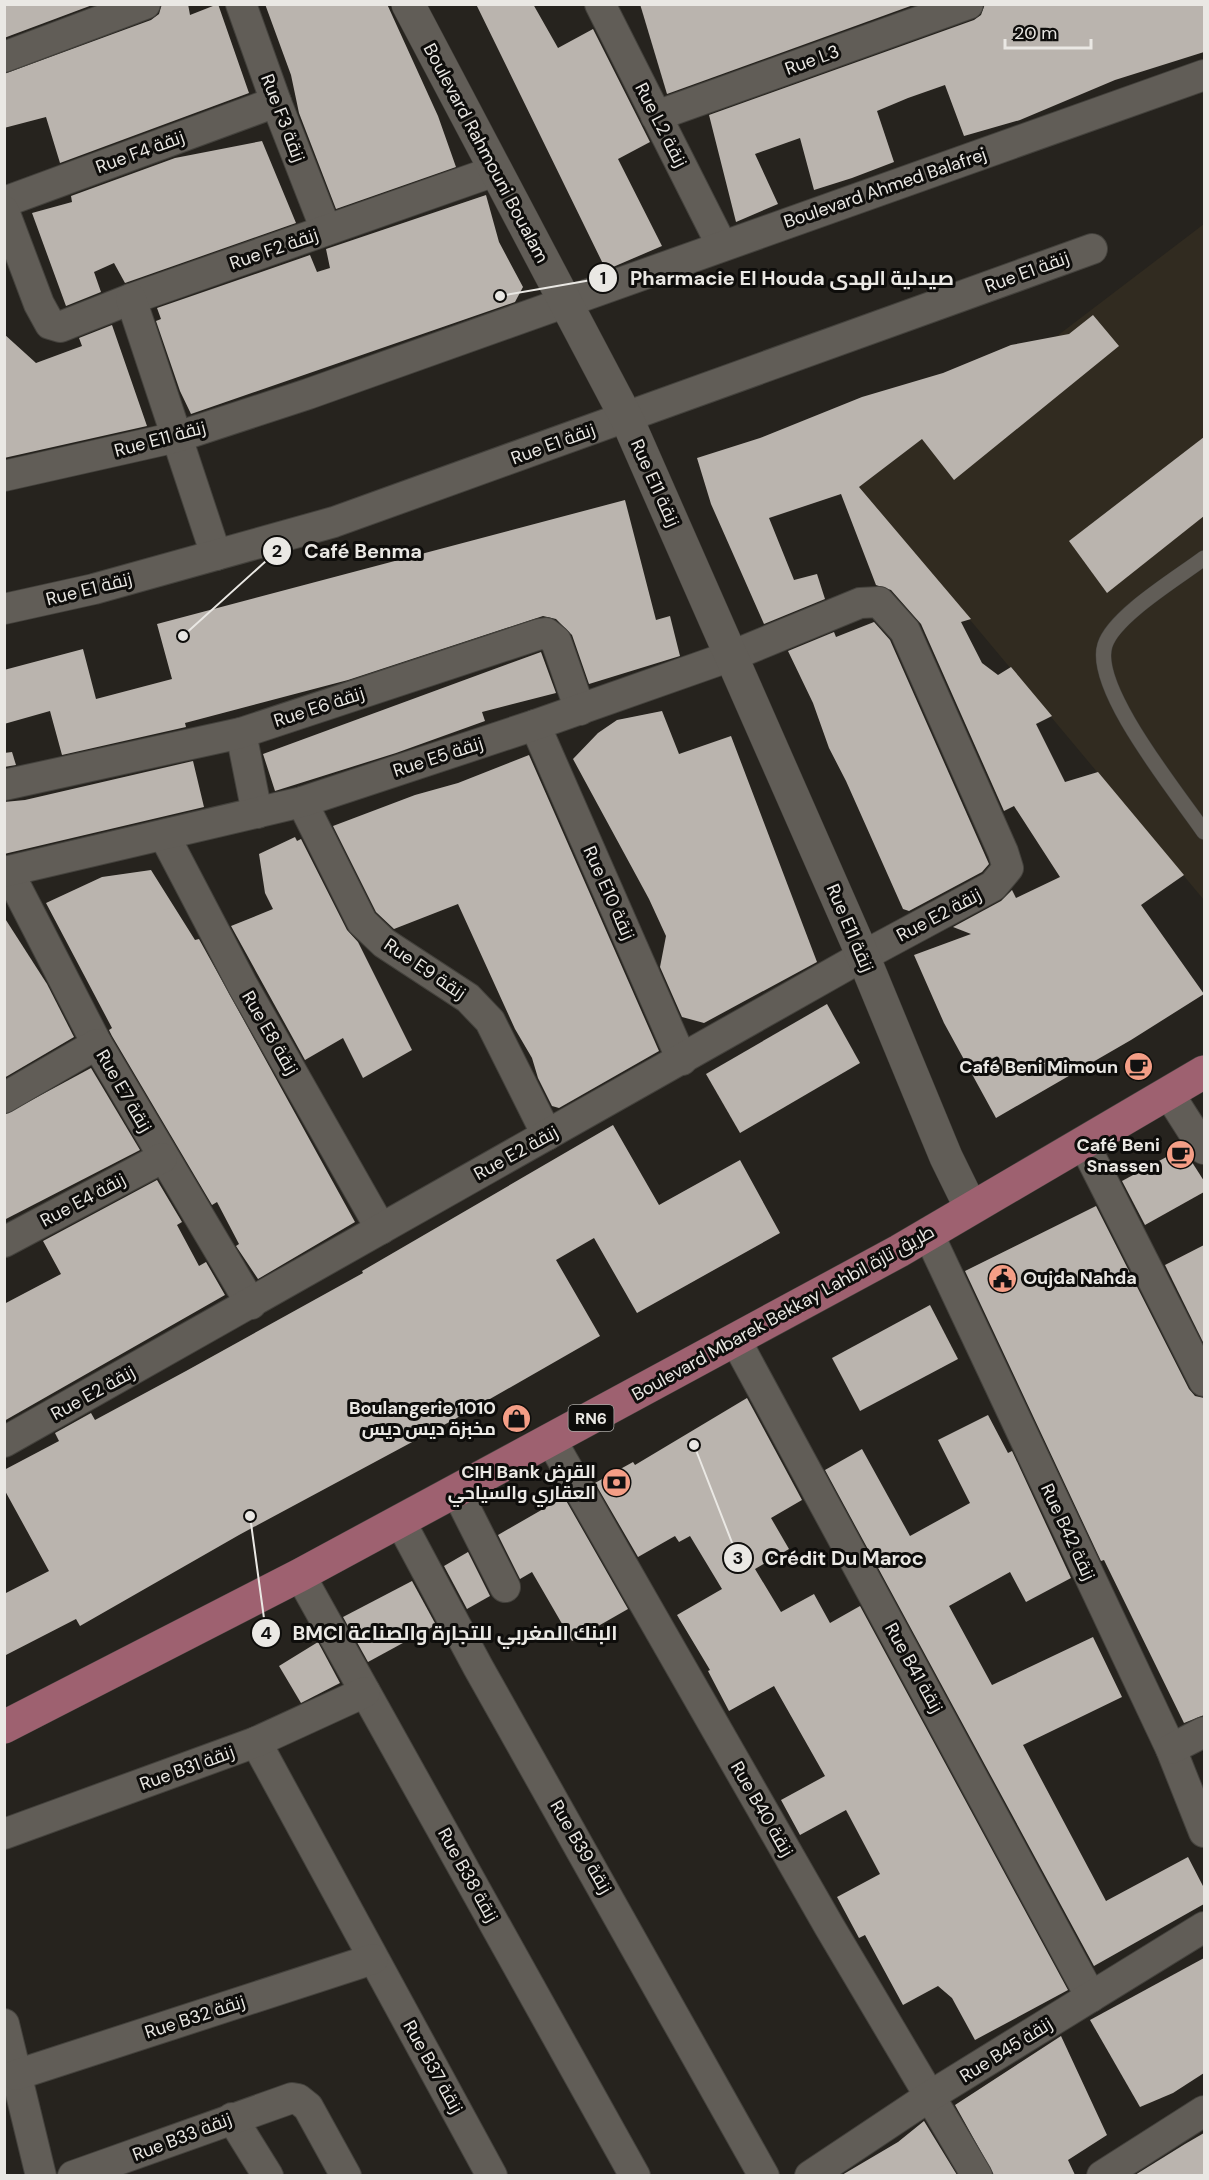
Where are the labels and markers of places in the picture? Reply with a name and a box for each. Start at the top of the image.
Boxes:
callout: Pharmacie El Houda صيدلية الهدى [588,259,966,297]
callout: Café Benma [262,532,434,570]
cafe icon: Café Beni Mimoun [1123,1051,1155,1083]
place label: Café Beni Mimoun [959,1055,1118,1079]
place label: Café Beni Snassen [1076,1133,1160,1178]
cafe icon: Café Beni Snassen [1165,1139,1197,1171]
public building icon: Oujda Nahda [986,1262,1018,1294]
place label: Oujda Nahda [1023,1266,1137,1290]
place label: Boulangerie 1010 مخبزة ديس ديس [349,1396,496,1441]
shop icon: Boulangerie 1010 مخبزة ديس ديس [501,1402,533,1434]
place label: CIH Bank القرض العقاري والسياحي [448,1460,596,1508]
bank icon: CIH Bank القرض العقاري والسياحي [601,1466,633,1498]
callout: Crédit Du Maroc [723,1539,936,1577]
callout: BMCI البنك المغربي للتجارة والصناعة [251,1614,630,1652]

